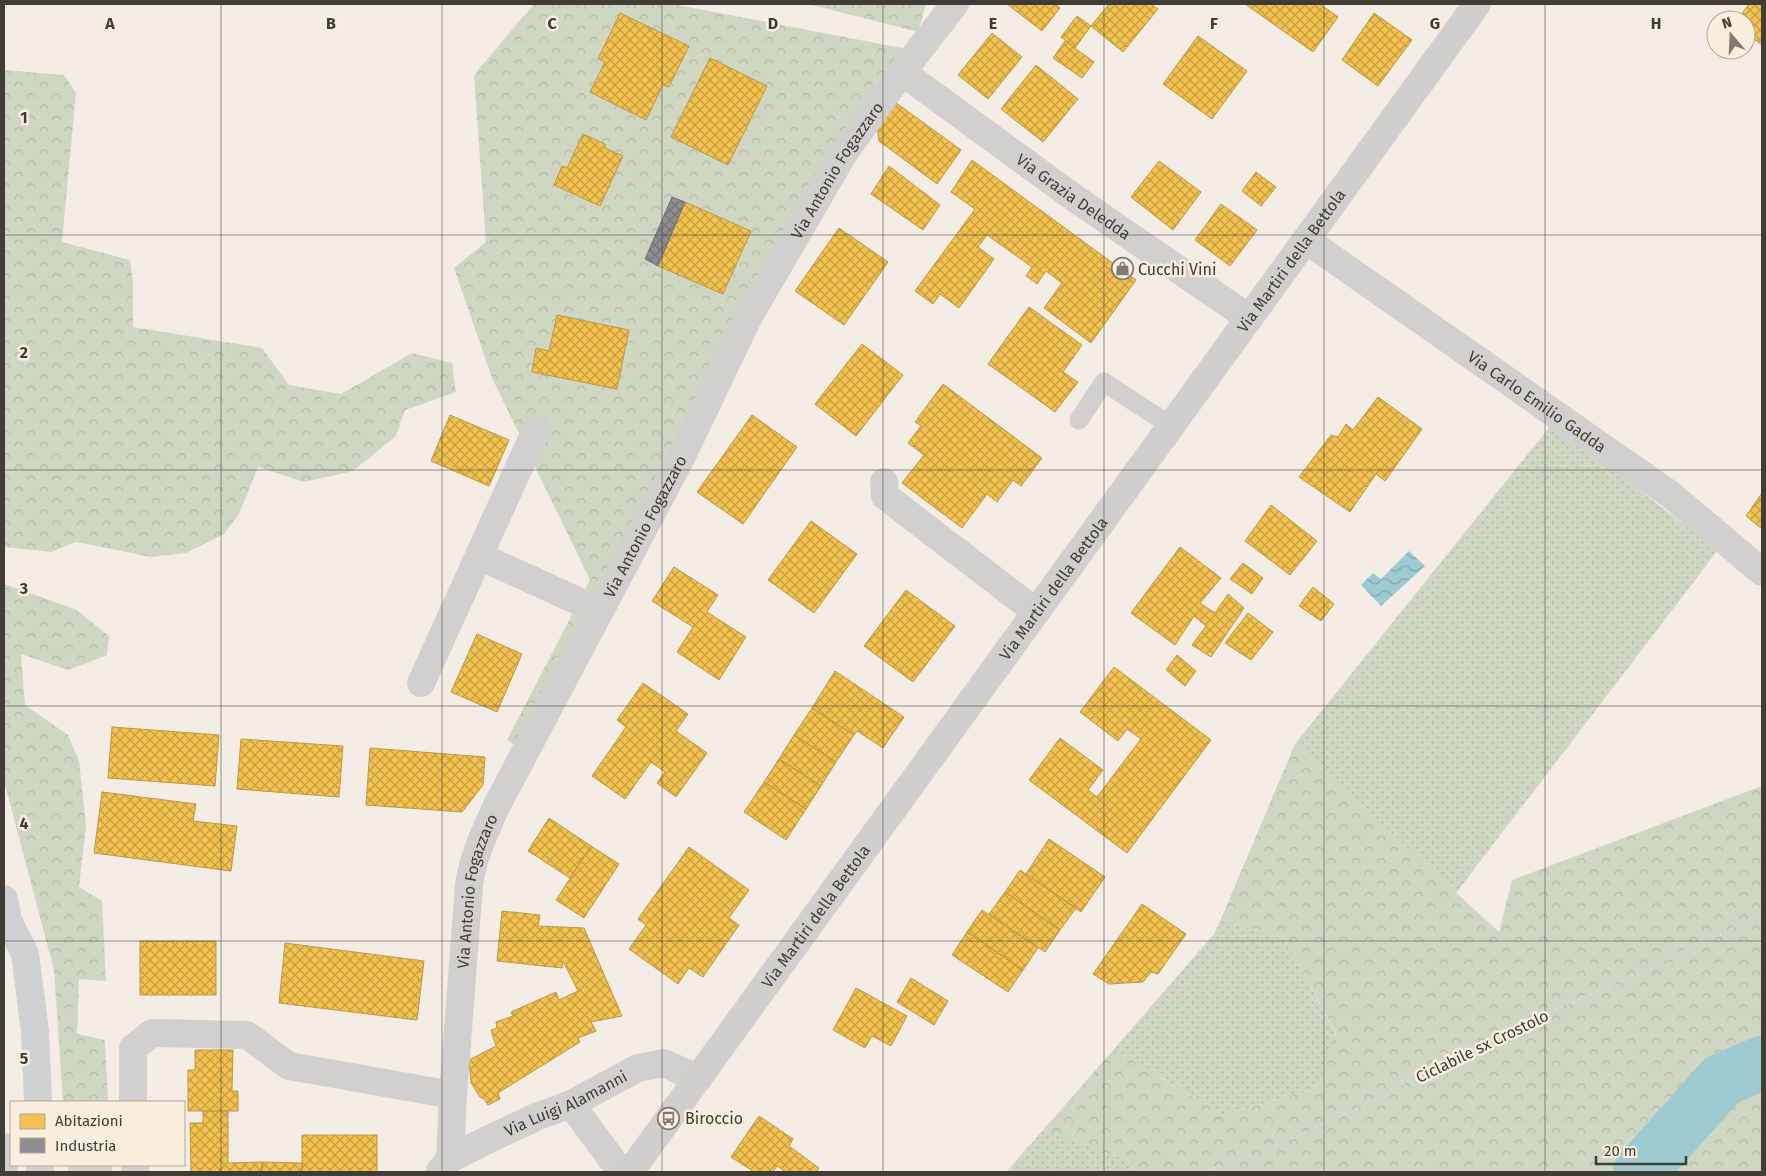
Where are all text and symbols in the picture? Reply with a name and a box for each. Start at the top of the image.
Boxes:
north arrow [1706,10,1756,60]
text: A [104,14,115,33]
text: B [326,14,336,33]
text: C [547,14,557,33]
text: D [768,14,778,33]
text: E [989,14,997,33]
text: F [1210,14,1218,33]
text: G [1430,14,1440,33]
text: H [1651,14,1661,33]
text: N [1720,14,1734,33]
street label: Via Antonio Fogazzaro [787,99,887,243]
text: 1 [20,108,28,127]
street label: Via Grazia Deledda [1013,150,1134,244]
street label: Via Martiri della Bettola [1233,186,1350,336]
shop icon: Cucchi Vini [1110,257,1134,281]
place label: Cucchi Vini [1138,260,1216,279]
text: 2 [20,343,28,362]
street label: Via Carlo Emilio Gadda [1464,347,1610,457]
street label: Via Antonio Fogazzaro [600,452,691,601]
street label: Via Martiri della Bettola [995,513,1112,664]
text: 3 [19,579,28,598]
street label: Via Antonio Fogazzaro [454,811,502,969]
text: 4 [19,814,29,833]
street label: Via Martiri della Bettola [758,841,874,992]
street label: Ciclabile sx Crostolo [1413,1006,1552,1087]
text: 5 [20,1049,29,1068]
street label: Via Luigi Alamanni [501,1067,630,1141]
legend [10,1101,185,1166]
bus stop icon: Biroccio [657,1106,681,1130]
place label: Biroccio [685,1109,743,1128]
text: Abitazioni [55,1112,123,1130]
scale bar [1596,1134,1686,1166]
text: Industria [55,1137,117,1155]
text: 20 m [1604,1142,1637,1160]

